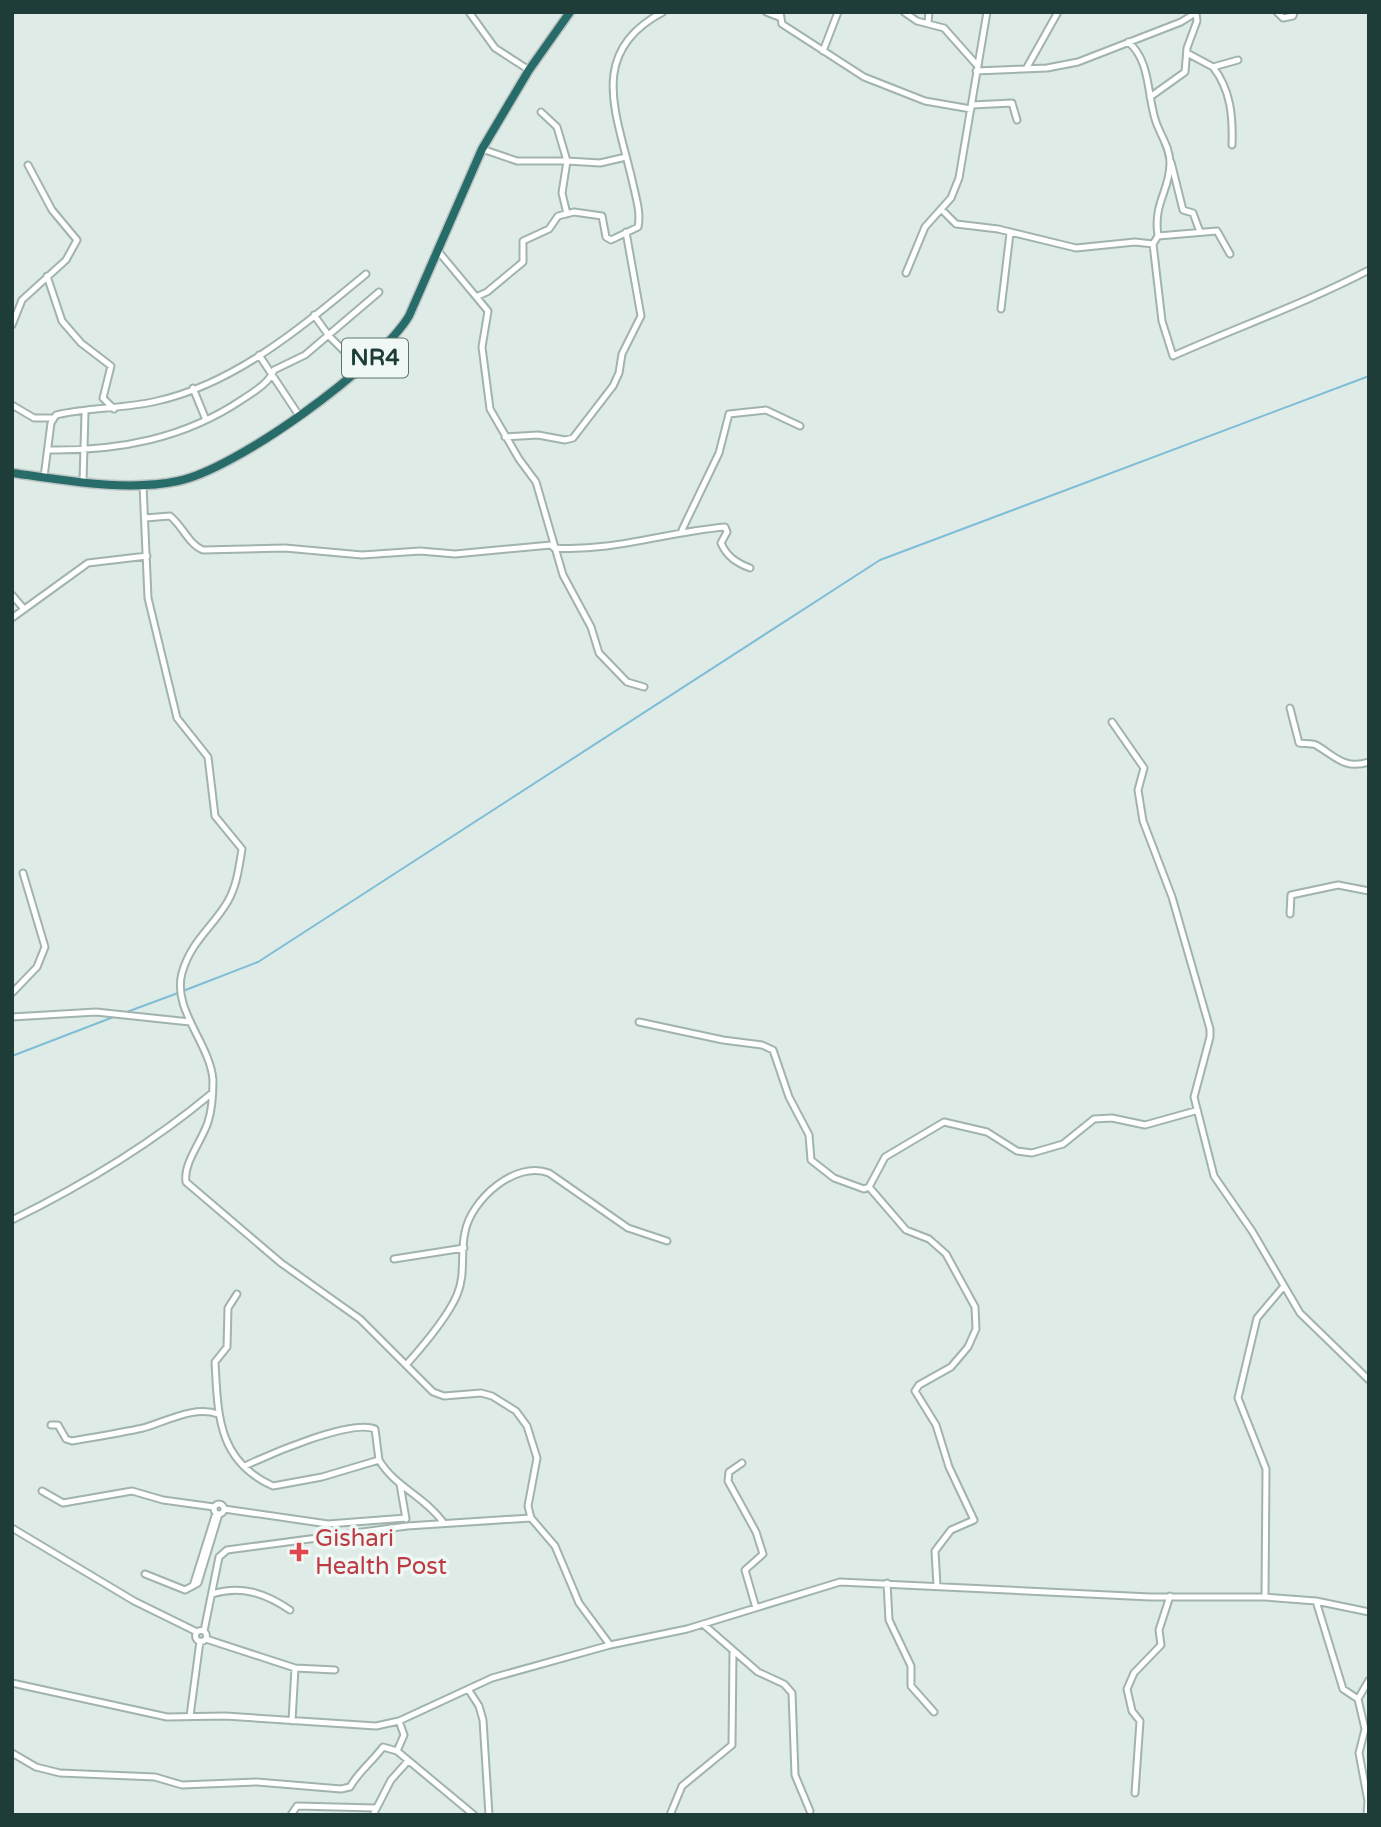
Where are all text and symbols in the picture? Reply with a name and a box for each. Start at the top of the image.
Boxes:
road number: NR4 [342,338,408,378]
place label: Gishari Health Post [315,1524,447,1581]
marker: Gishari Health Post [289,1542,309,1562]

